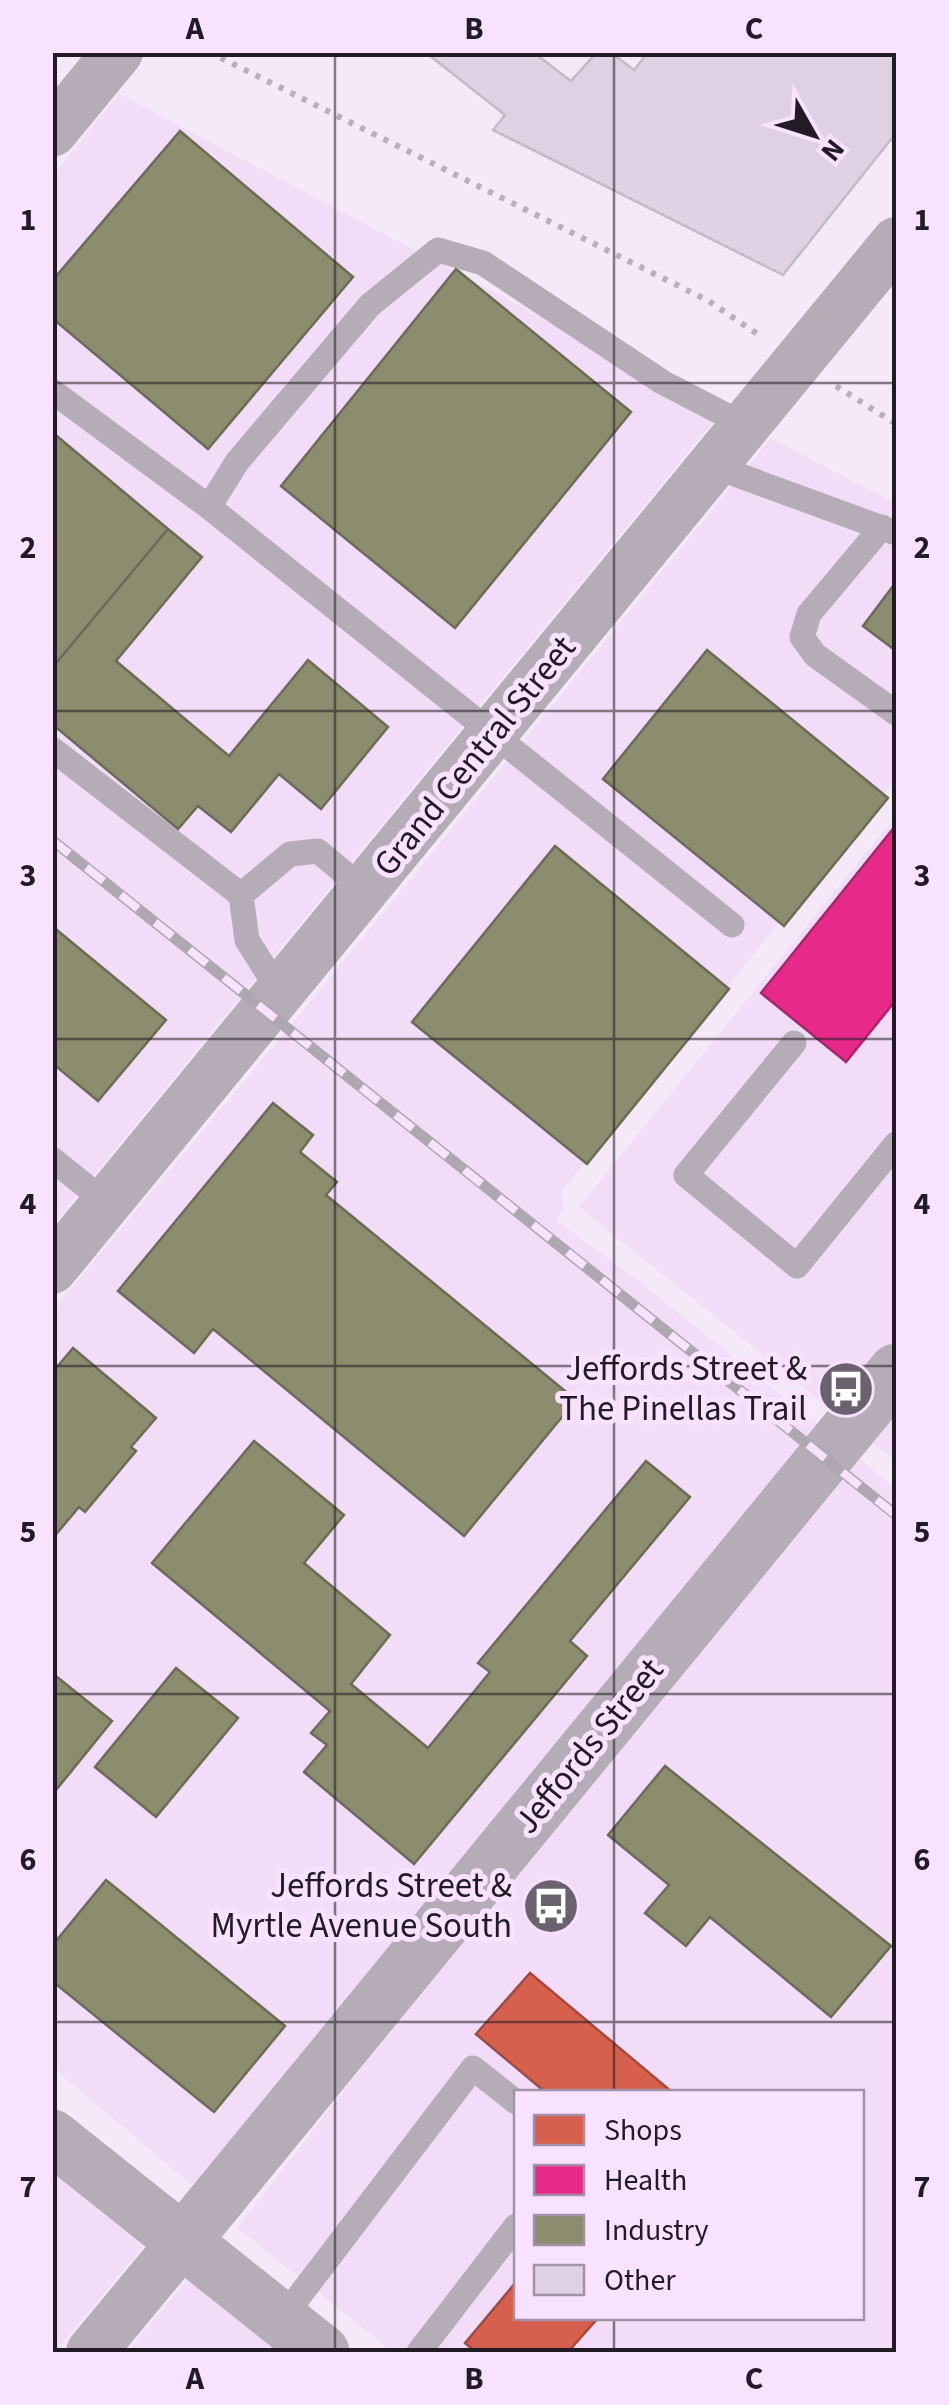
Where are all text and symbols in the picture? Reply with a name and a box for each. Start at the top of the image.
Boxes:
text: A [185,6,205,52]
text: B [464,6,484,52]
text: C [745,6,763,52]
north arrow [764,85,864,185]
text: N [811,130,854,170]
text: 1 [20,197,36,243]
text: 1 [914,197,930,243]
text: 2 [20,525,36,571]
text: 2 [914,525,930,571]
street label: Grand Central Street [362,625,588,887]
text: 3 [20,853,36,899]
text: 3 [914,853,930,899]
text: 4 [20,1181,37,1227]
text: 4 [914,1181,931,1227]
place label: Jeffords Street & The Pinellas Trail [559,1344,807,1434]
bus stop icon: Jeffords Street & The Pinellas Trail [816,1359,876,1419]
text: 5 [20,1509,36,1555]
text: 5 [914,1509,930,1555]
street label: Jeffords Street [502,1647,676,1845]
text: 6 [20,1837,36,1883]
text: 6 [914,1837,930,1883]
place label: Jeffords Street & Myrtle Avenue South [211,1861,512,1951]
bus stop icon: Jeffords Street & Myrtle Avenue South [521,1876,581,1936]
legend [514,2090,864,2320]
text: Shops [604,2109,682,2152]
text: Health [604,2159,687,2202]
text: 7 [20,2164,36,2210]
text: 7 [914,2164,930,2210]
text: Industry [604,2209,709,2252]
text: Other [604,2259,676,2302]
text: A [185,2356,205,2402]
text: B [464,2356,484,2402]
text: C [745,2356,763,2402]

